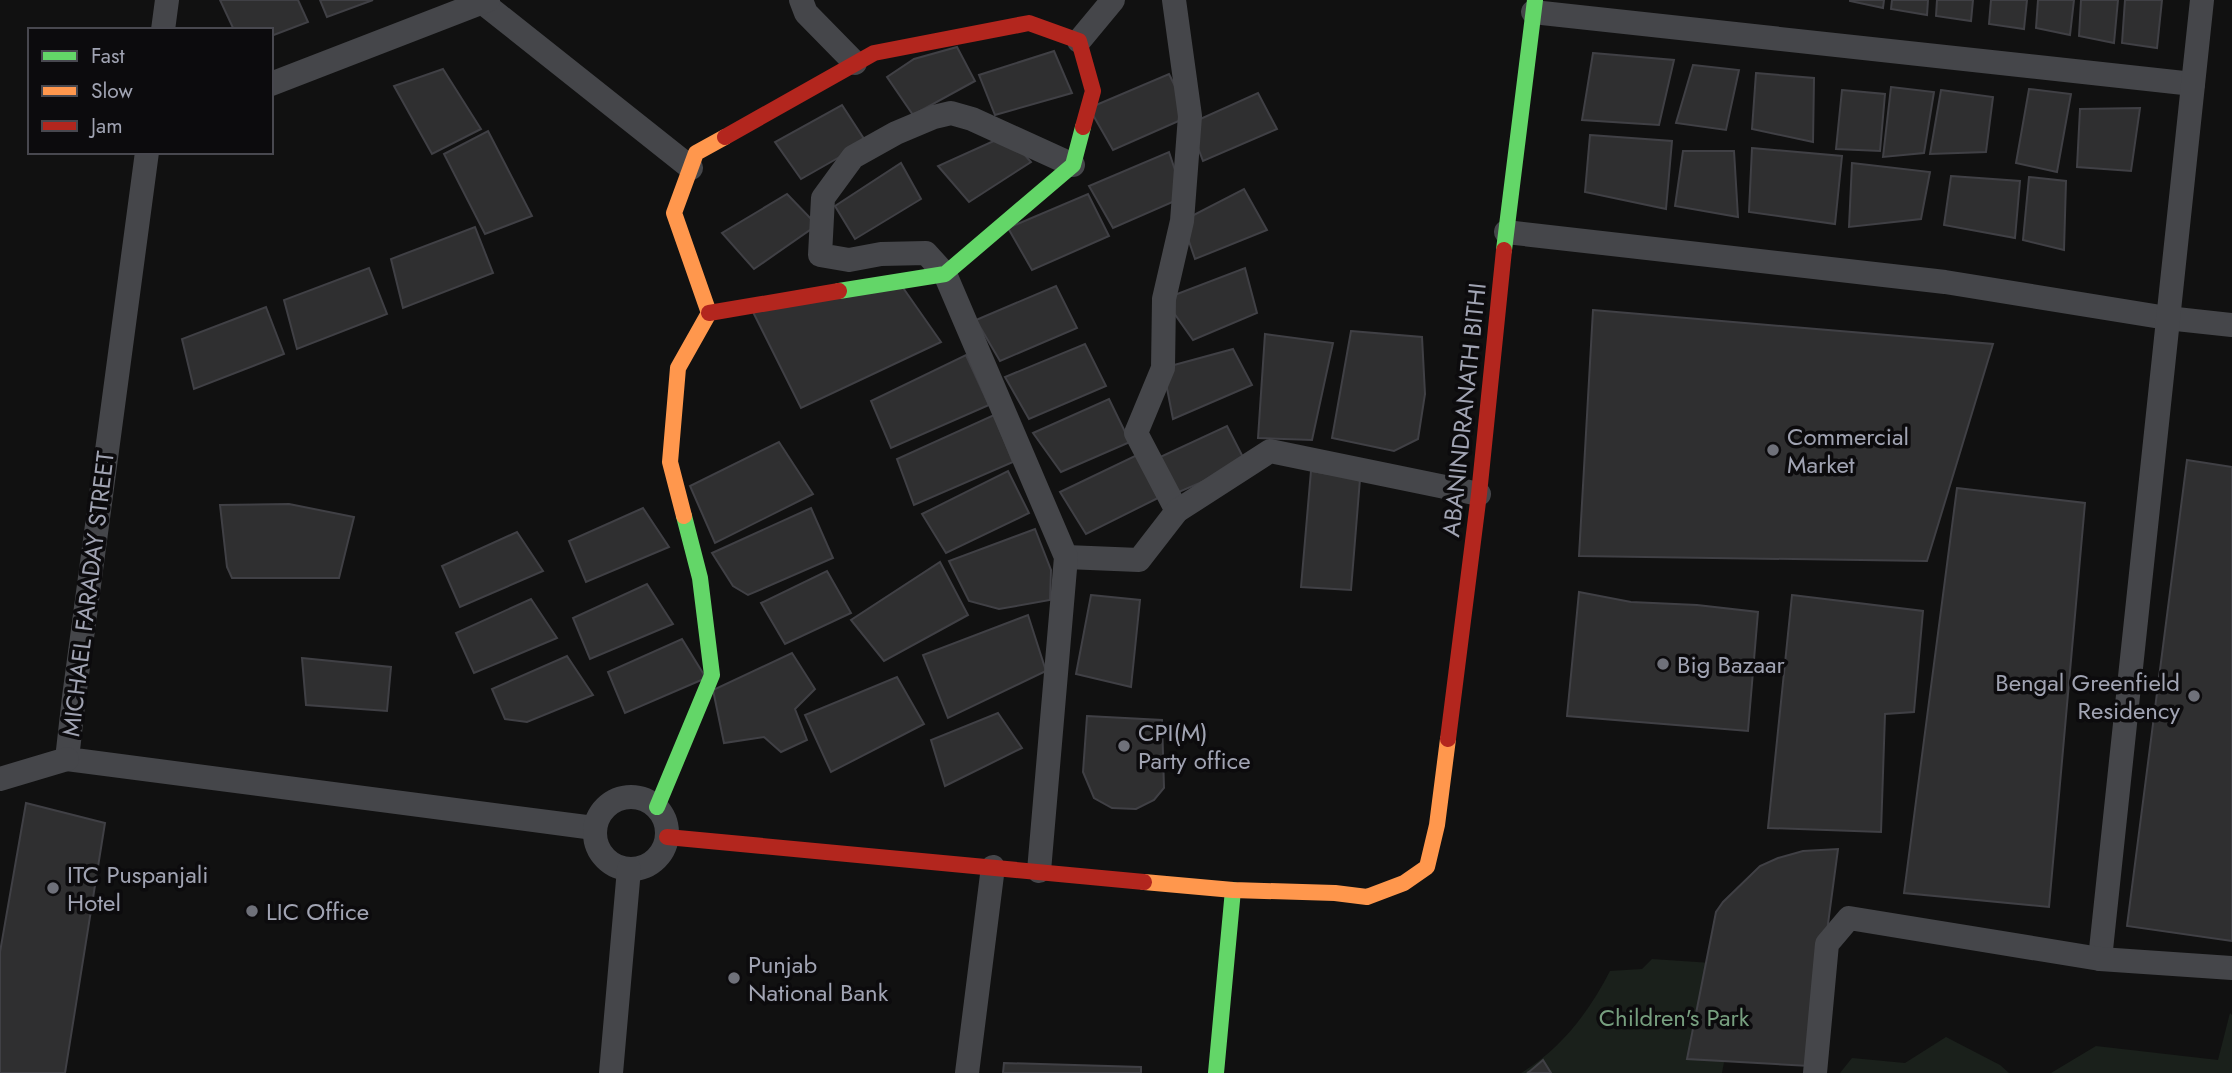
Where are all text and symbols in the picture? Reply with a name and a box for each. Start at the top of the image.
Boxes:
legend [28,28,273,154]
text: Fast [91,41,124,71]
text: Slow [91,76,133,106]
text: Jam [88,111,123,141]
street label: ABANINDRANATH BITHI [1433,281,1495,539]
place label: Commercial Market [1787,419,1909,482]
marker: Commercial Market [1765,442,1781,458]
street label: MICHAEL FARADAY STREET [53,449,123,739]
place label: Big Bazaar [1677,647,1786,682]
marker: Big Bazaar [1655,656,1671,672]
place label: Bengal Greenfield Residency [1995,665,2180,728]
marker: Bengal Greenfield Residency [2186,688,2202,704]
place label: CPI(M) Party office [1138,715,1251,778]
marker: CPI(M) Party office [1116,738,1132,754]
place label: ITC Puspanjali Hotel [67,857,209,920]
marker: ITC Puspanjali Hotel [45,880,61,896]
place label: LIC Office [266,894,369,929]
marker: LIC Office [244,903,260,919]
place label: Punjab National Bank [748,947,889,1010]
marker: Punjab National Bank [726,970,742,986]
park label: Children's Park [1599,1000,1750,1035]

